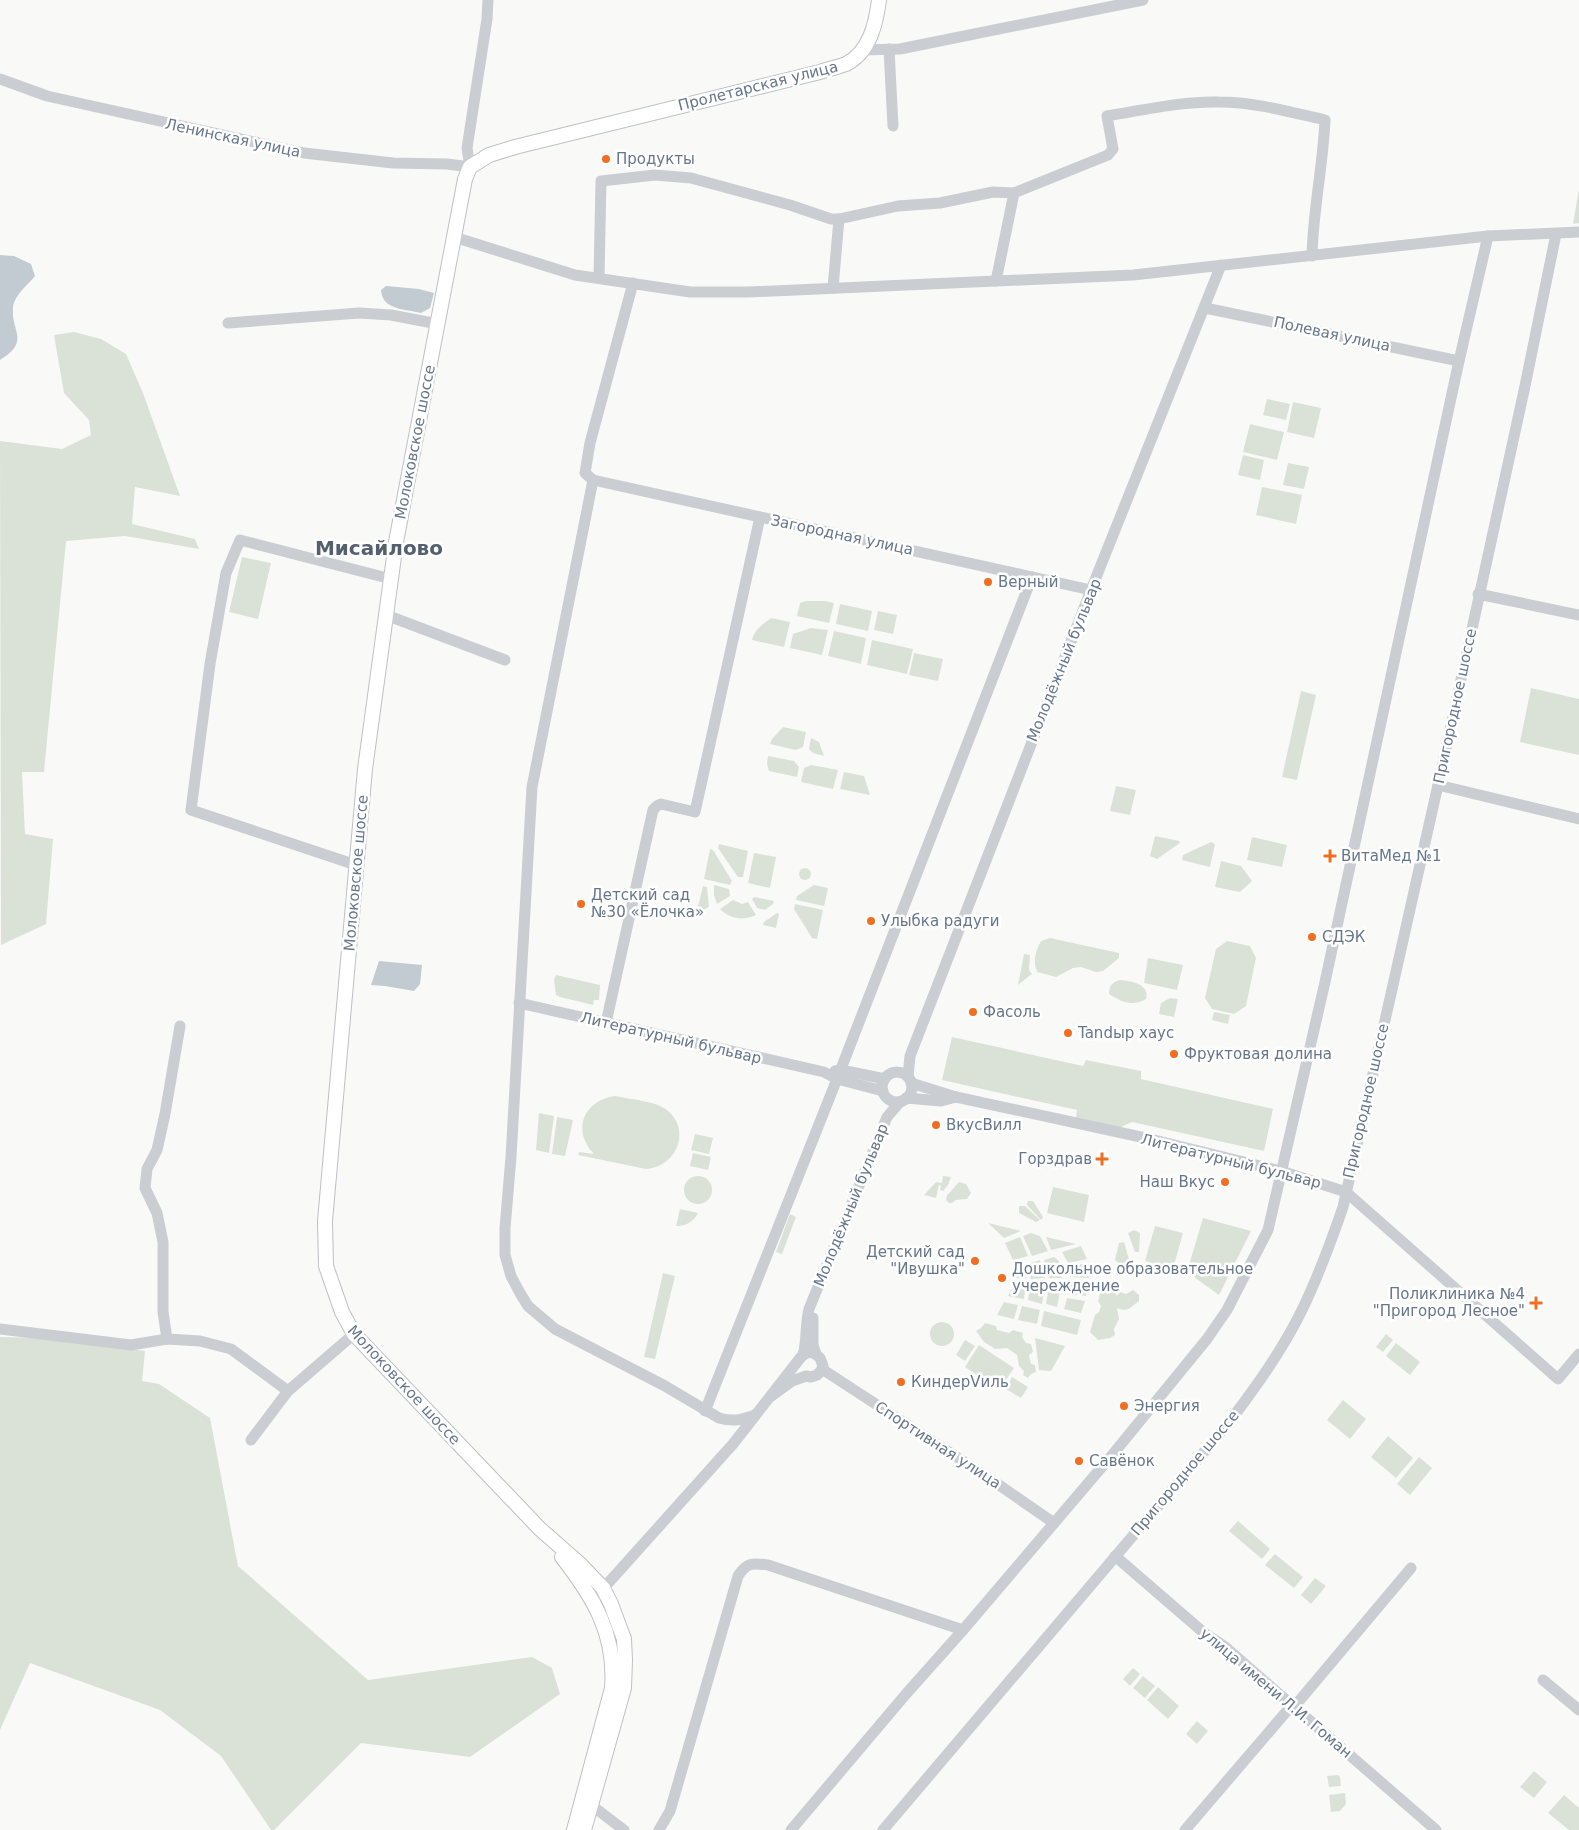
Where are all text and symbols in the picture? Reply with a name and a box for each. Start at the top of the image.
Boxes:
street label: Пролетарская улица [676,57,840,115]
street label: Ленинская улица [164,115,302,161]
place label: Продукты [616,150,695,168]
marker: Продукты [600,153,612,165]
street label: Полевая улица [1272,313,1392,355]
street label: Молоковское шоссе [391,363,439,521]
street label: Загородная улица [769,511,915,559]
district label: Мисайлово [315,536,443,560]
place label: Верный [998,573,1058,591]
marker: Верный [982,576,994,588]
street label: Молодёжный бульвар [1023,576,1105,744]
street label: Пригородное шоссе [1430,627,1480,785]
street label: Молоковское шоссе [340,794,372,952]
place label: ВитаМед №1 [1341,847,1441,865]
marker: ВитаМед №1 [1323,849,1337,863]
place label: Детский сад №30 «Ёлочка» [591,886,704,921]
marker: Детский сад №30 «Ёлочка» [575,898,587,910]
place label: Улыбка радуги [881,912,999,930]
marker: Улыбка радуги [865,915,877,927]
place label: СДЭК [1322,928,1366,946]
marker: СДЭК [1306,931,1318,943]
place label: Фасоль [983,1003,1041,1021]
marker: Фасоль [967,1006,979,1018]
street label: Литературный бульвар [579,1008,763,1068]
street label: Пригородное шоссе [1339,1022,1393,1180]
place label: Tandыр хаус [1077,1024,1174,1042]
marker: Tandыр хаус [1062,1027,1074,1039]
place label: Фруктовая долина [1184,1045,1332,1063]
marker: Фруктовая долина [1168,1048,1180,1060]
place label: ВкусВилл [946,1116,1022,1134]
marker: ВкусВилл [930,1119,942,1131]
street label: Молодёжный бульвар [810,1121,892,1289]
street label: Литературный бульвар [1139,1130,1323,1192]
place label: Горздрав [1018,1150,1092,1168]
marker: Горздрав [1096,1153,1108,1165]
place label: Наш Вкус [1140,1173,1215,1191]
marker: Наш Вкус [1219,1176,1231,1188]
place label: Детский сад "Ивушка" [866,1243,965,1278]
marker: Детский сад "Ивушка" [969,1255,981,1267]
place label: Дошкольное образовательное учереждение [1012,1260,1253,1295]
marker: Дошкольное образовательное учереждение [996,1272,1008,1284]
place label: Поликлиника №4 "Пригород Лесное" [1373,1285,1525,1320]
marker: Поликлиника №4 "Пригород Лесное" [1529,1296,1543,1310]
street label: Молоковское шоссе [344,1321,464,1449]
place label: КиндерVиль [911,1373,1009,1391]
marker: КиндерVиль [895,1376,907,1388]
street label: Спортивная улица [872,1397,1004,1493]
place label: Энергия [1134,1397,1200,1415]
marker: Энергия [1118,1400,1130,1412]
street label: Пригородное шоссе [1127,1407,1243,1539]
place label: Савёнок [1089,1452,1155,1470]
marker: Савёнок [1073,1455,1085,1467]
street label: улица имени Л.И. Гоман [1197,1624,1355,1762]

